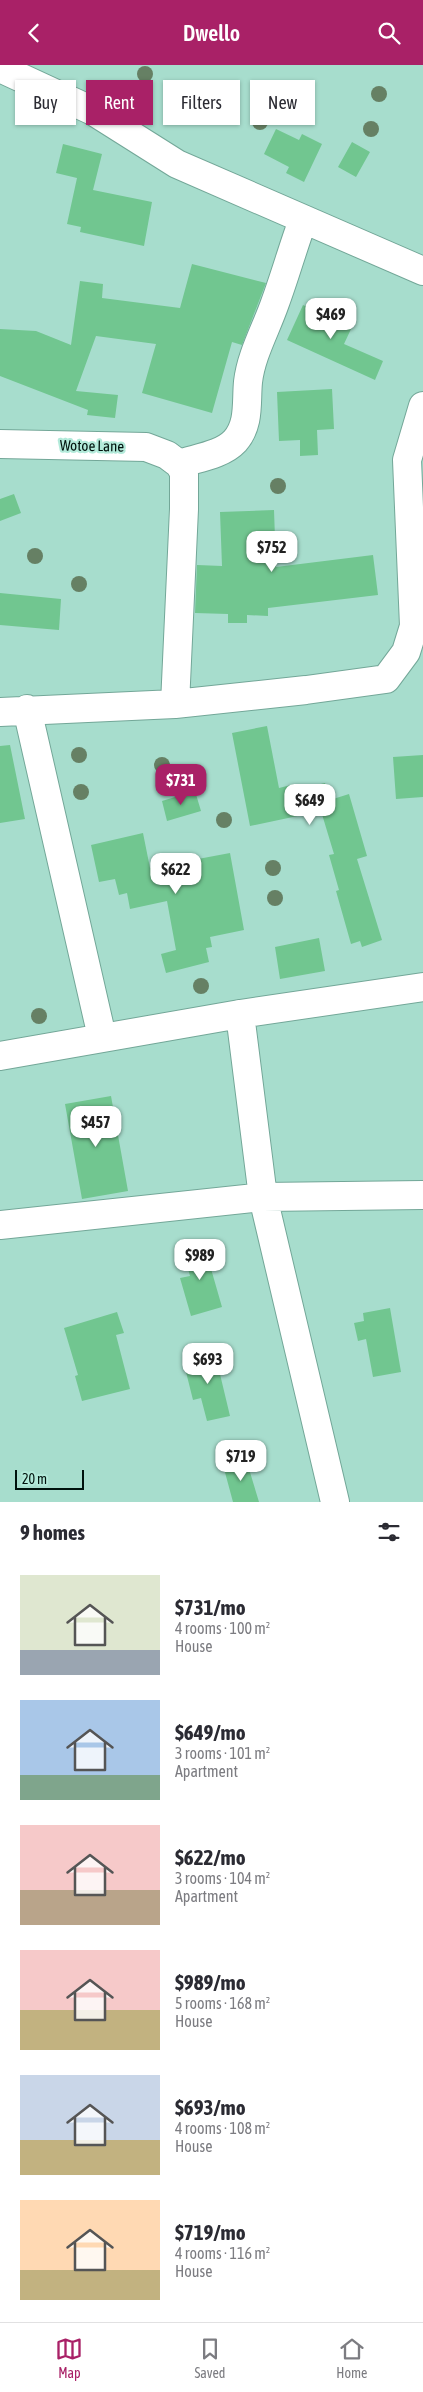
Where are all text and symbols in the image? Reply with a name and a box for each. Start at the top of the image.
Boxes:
icon: back [20,19,48,47]
icon: search [375,19,403,47]
text: Dwello [183,20,240,46]
chip: Buy [15,80,76,125]
chip: Rent [86,80,153,125]
chip: Filters [163,80,240,125]
chip: New [250,80,315,125]
pin: $469 [301,297,361,340]
text: $469 [316,305,346,323]
street label: Wotoe Lane [60,436,125,455]
pin: $752 [242,531,302,573]
text: $752 [257,538,287,556]
pin: $731 [151,763,211,806]
text: $731 [166,771,196,789]
pin: $649 [280,783,340,826]
text: $649 [295,791,325,809]
pin: $622 [146,853,206,895]
text: $622 [161,860,191,878]
pin: $457 [66,1105,126,1148]
text: $457 [81,1113,111,1131]
pin: $989 [170,1239,230,1281]
text: $989 [185,1246,215,1264]
pin: $693 [178,1343,238,1385]
text: $693 [193,1350,223,1368]
pin: $719 [211,1439,271,1482]
text: $719 [226,1447,256,1465]
scale bar [15,1467,84,1490]
text: 20 m [22,1471,47,1487]
icon: filters [375,1518,403,1546]
text: 9 homes [20,1520,85,1544]
icon: home [60,1595,120,1655]
text: $731/mo [175,1595,246,1619]
text: 4 rooms · 100 m² [175,1619,270,1637]
text: House [175,1637,212,1655]
icon: home [60,1720,120,1780]
text: $649/mo [175,1720,246,1744]
text: 3 rooms · 101 m² [175,1744,270,1762]
text: Apartment [175,1762,238,1780]
icon: home [60,1845,120,1905]
text: $622/mo [175,1845,246,1869]
text: 3 rooms · 104 m² [175,1869,270,1887]
text: Apartment [175,1887,238,1905]
icon: home [60,1970,120,2030]
text: $989/mo [175,1970,246,1994]
text: 5 rooms · 168 m² [175,1994,270,2012]
text: House [175,2012,212,2030]
icon: home [60,2095,120,2155]
text: $693/mo [175,2095,246,2119]
text: 4 rooms · 108 m² [175,2119,270,2137]
text: House [175,2137,212,2155]
icon: home [60,2220,120,2280]
text: $719/mo [175,2220,246,2244]
text: 4 rooms · 116 m² [175,2244,270,2262]
text: House [175,2262,212,2280]
tab: Map [55,2335,83,2381]
tab: Saved [194,2335,225,2381]
tab: Home [336,2335,367,2381]

